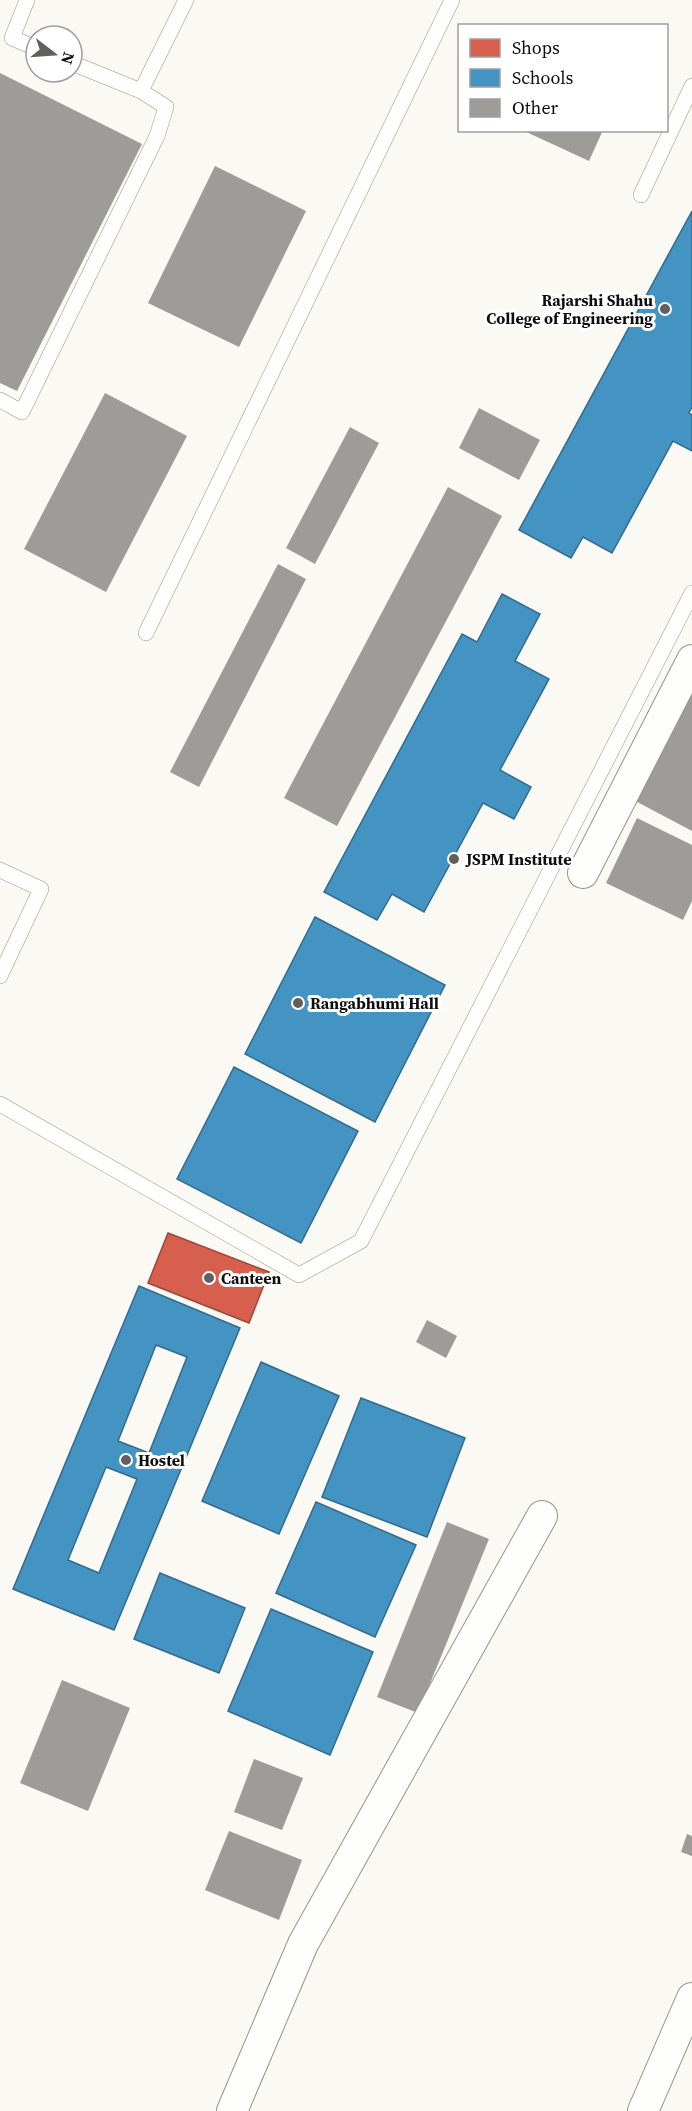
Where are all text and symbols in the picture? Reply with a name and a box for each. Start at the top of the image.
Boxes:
north arrow [24,24,84,84]
legend [458,24,668,132]
text: Shops [512,35,560,60]
text: N [56,50,81,68]
text: Schools [512,65,574,90]
text: Other [512,95,559,120]
place label: Rajarshi Shahu College of Engineering [486,289,653,329]
marker: Rajarshi Shahu College of Engineering [658,302,672,316]
place label: JSPM Institute [465,848,572,870]
marker: JSPM Institute [447,852,461,866]
place label: Rangabhumi Hall [310,992,439,1014]
marker: Rangabhumi Hall [291,996,305,1010]
place label: Canteen [221,1267,282,1289]
marker: Canteen [202,1271,216,1285]
place label: Hostel [138,1449,185,1471]
marker: Hostel [119,1453,133,1467]

